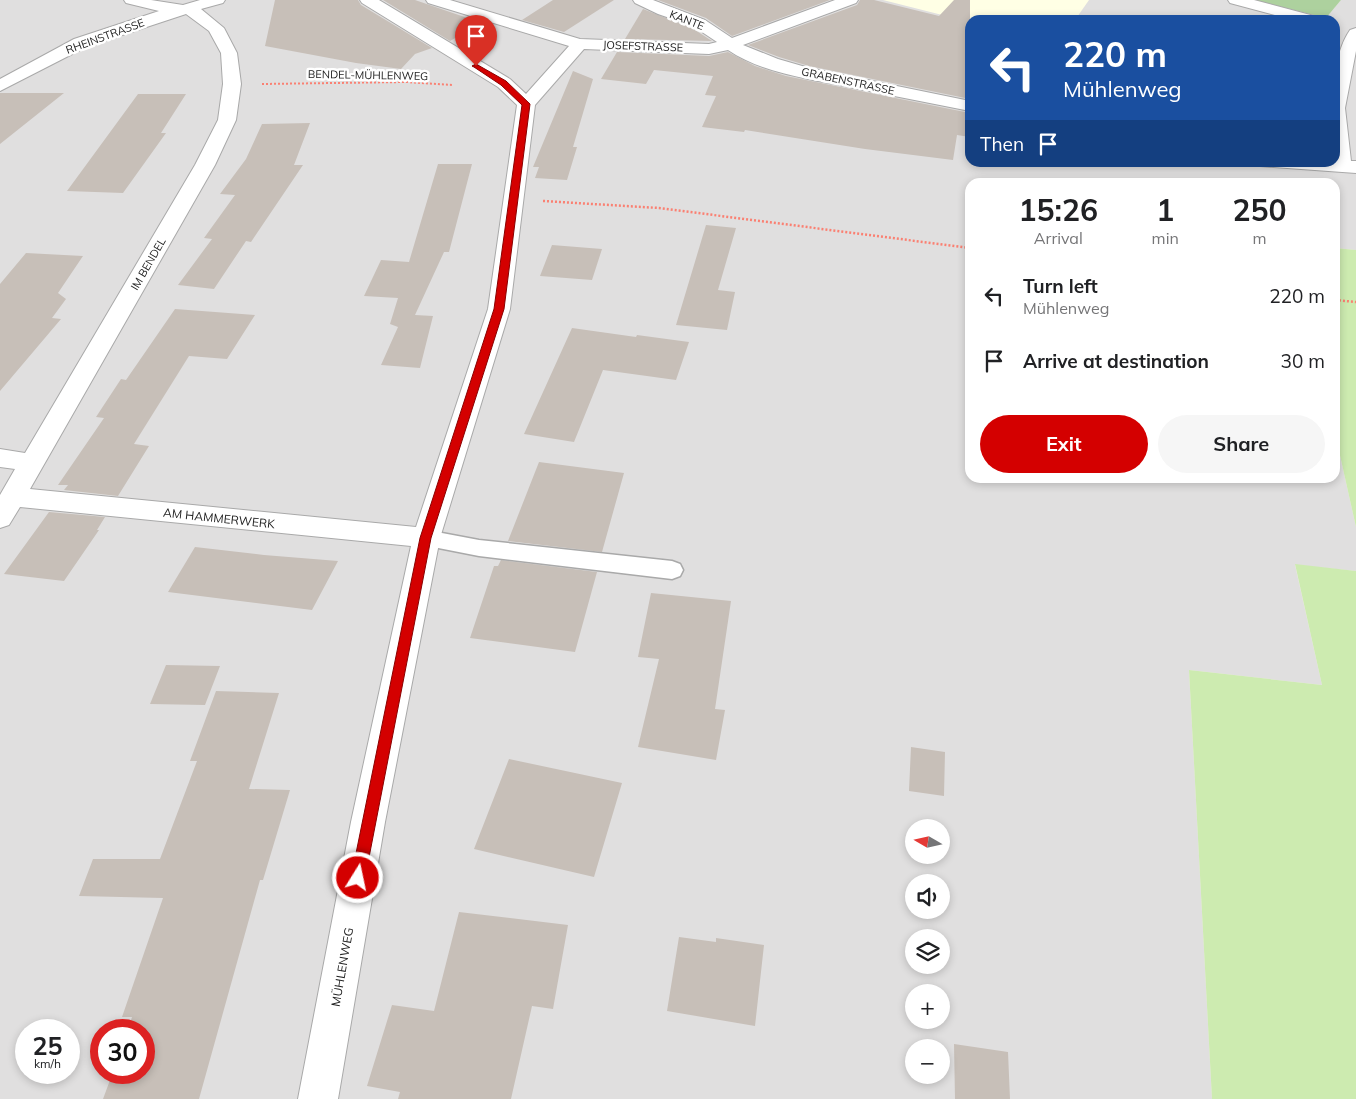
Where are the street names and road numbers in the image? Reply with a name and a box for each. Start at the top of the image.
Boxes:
street label: KANTE [668,7,706,33]
street label: RHEINSTRASSE [64,15,146,57]
street label: JOSEFSTRASSE [603,38,683,54]
street label: GRABENSTRASSE [800,64,896,98]
street label: BENDEL-MÜHLENWEG [308,67,428,83]
street label: IM BENDEL [127,235,169,293]
street label: AM HAMMERWERK [162,505,276,531]
street label: MÜHLENWEG [328,926,356,1008]

